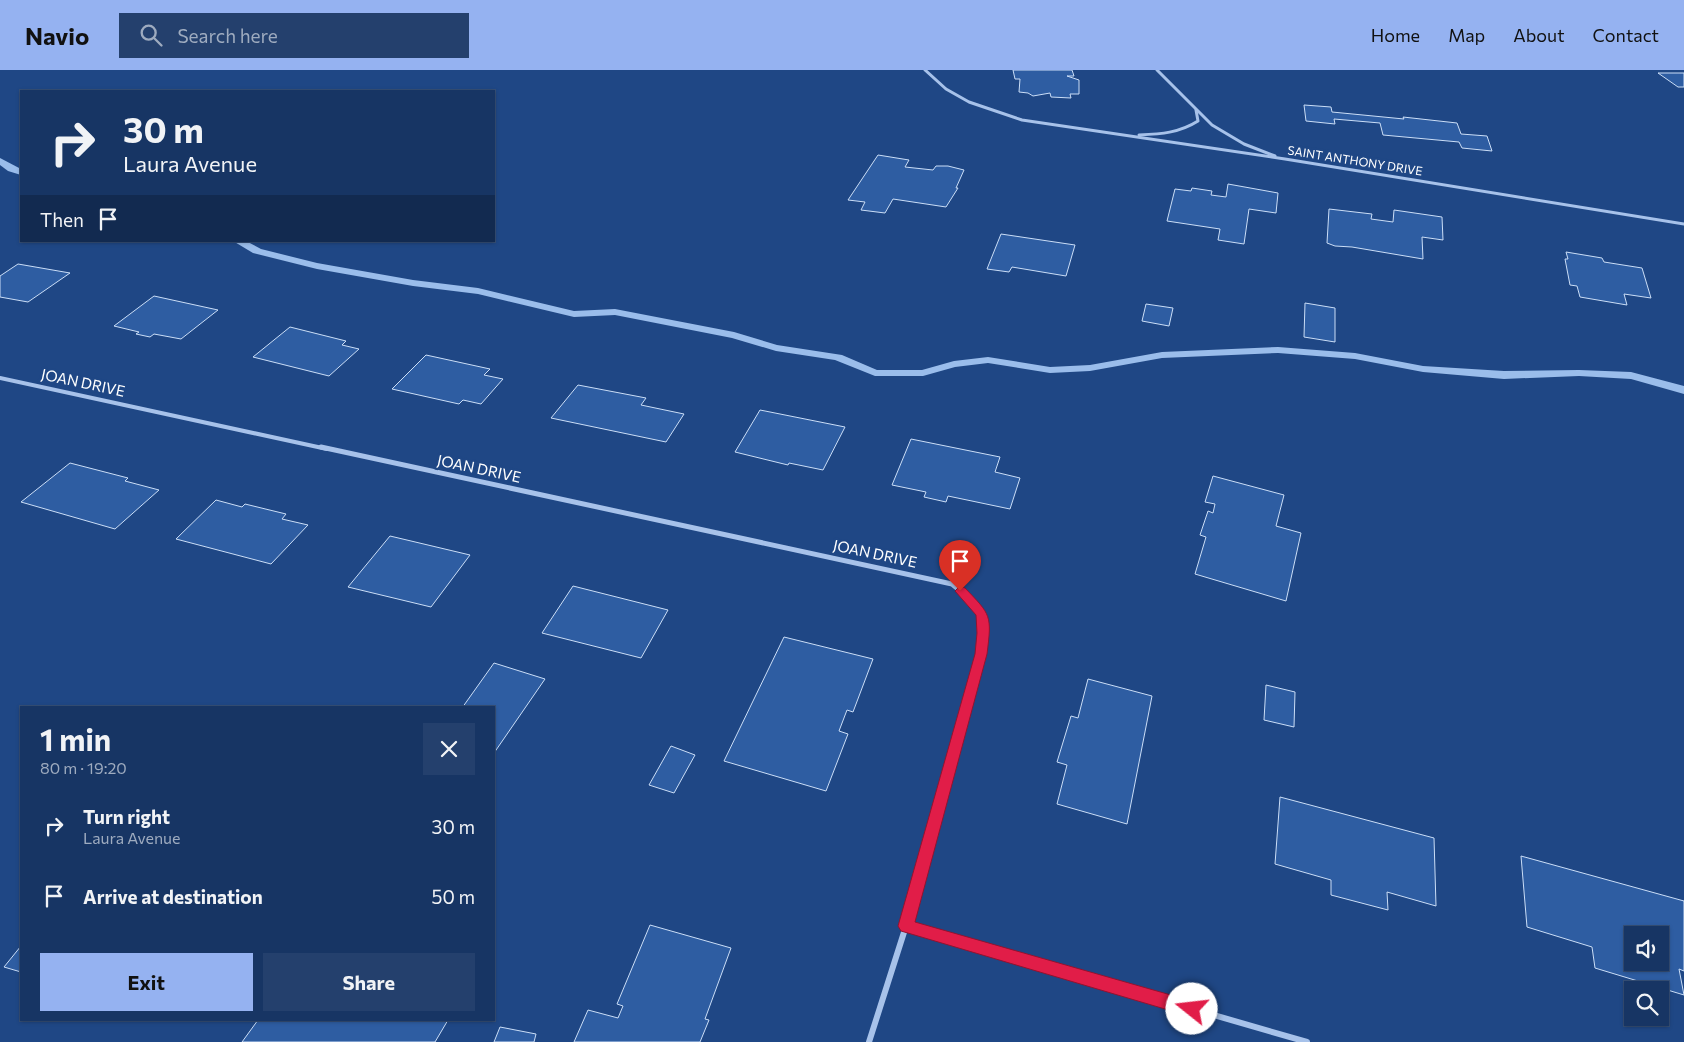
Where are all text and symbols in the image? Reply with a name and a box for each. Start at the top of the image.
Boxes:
search box [119,13,469,58]
text: Navio [25,21,89,50]
icon: search [137,21,165,49]
text: Search here [177,24,278,47]
text: Home [1371,24,1420,46]
text: Map [1448,24,1485,46]
text: About [1513,24,1565,46]
text: Contact [1593,24,1659,46]
text: 30 m [123,107,204,150]
icon: right [40,110,105,175]
street label: SAINT ANTHONY DRIVE [1287,142,1424,178]
text: Laura Avenue [123,150,257,177]
icon: arrive [94,205,122,233]
text: Then [40,208,84,231]
street label: JOAN DRIVE [40,364,127,400]
street label: JOAN DRIVE [436,450,523,486]
street label: JOAN DRIVE [832,535,919,571]
pin [939,540,981,591]
icon: arrive [946,547,974,575]
text: 1 min [40,720,111,757]
button: close [423,723,475,775]
text: 80 m · 19:20 [40,758,127,777]
text: Turn right [83,805,170,828]
icon: right [40,812,68,840]
text: 30 m [432,815,475,838]
text: Laura Avenue [83,828,180,847]
icon: arrive [40,882,68,910]
text: Arrive at destination [83,885,263,908]
text: 50 m [431,885,475,908]
map controls [1624,926,1669,1026]
button: sound [1624,926,1669,971]
button: Exit [40,953,253,1011]
button: Share [263,953,475,1011]
button: search [1624,981,1669,1026]
position arrow [1165,982,1217,1034]

